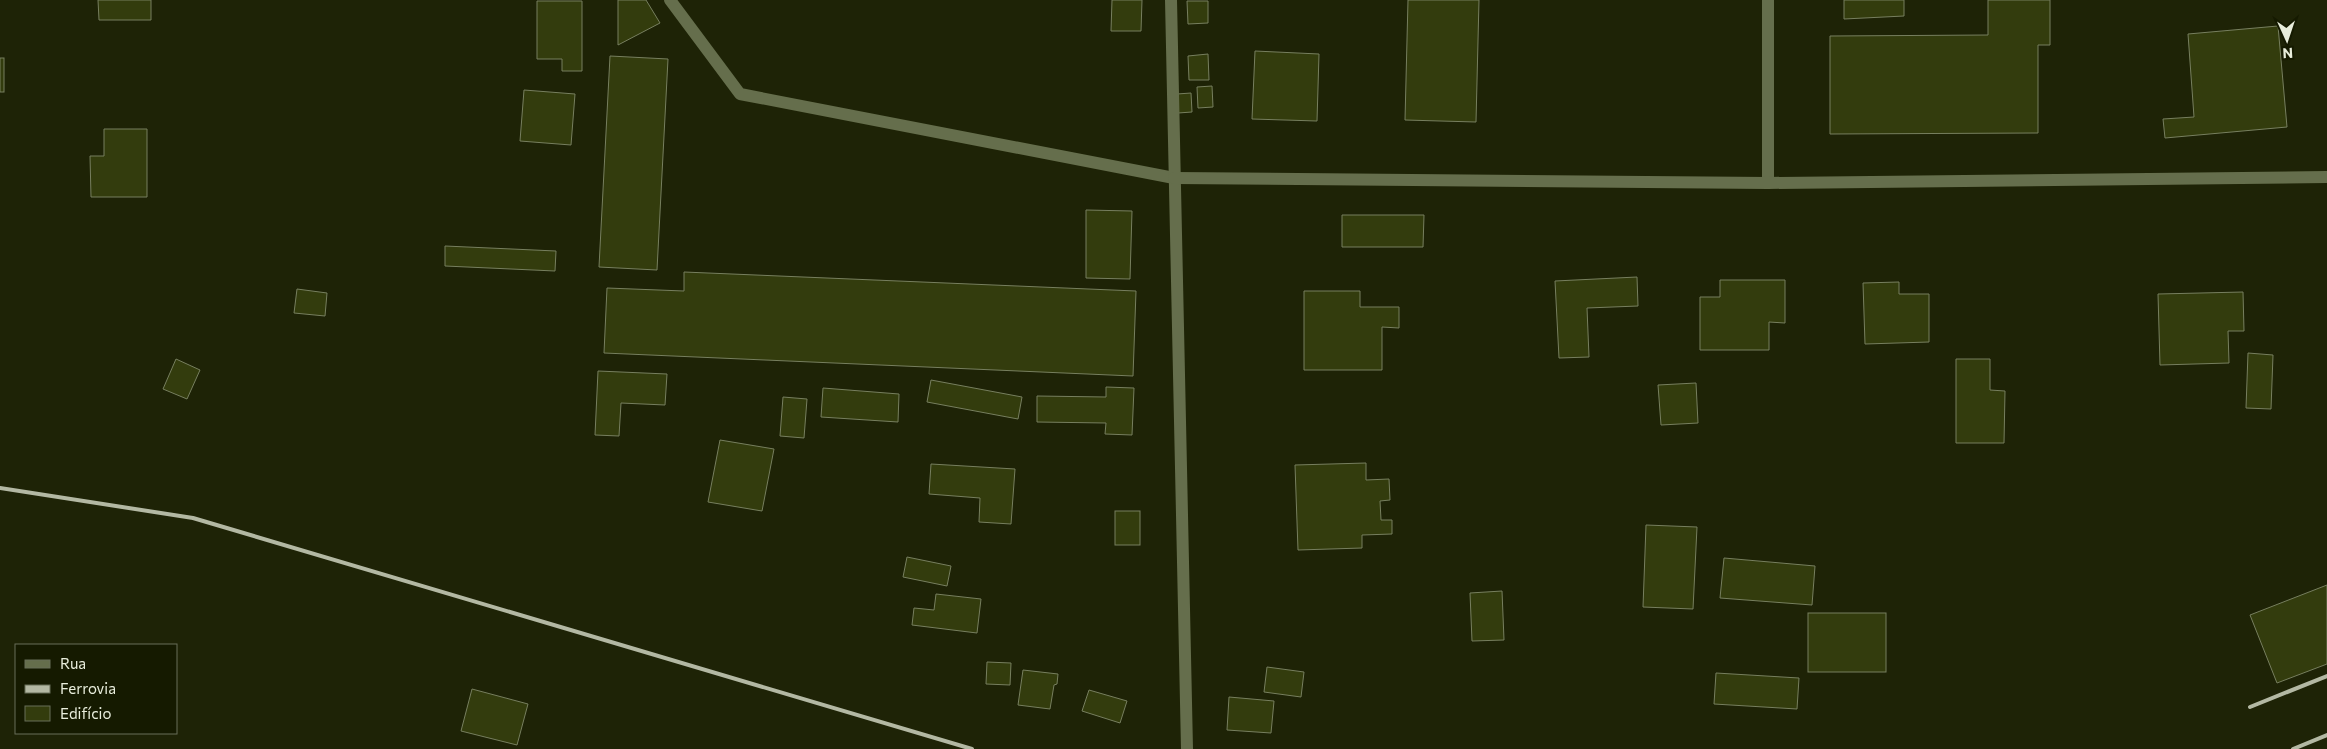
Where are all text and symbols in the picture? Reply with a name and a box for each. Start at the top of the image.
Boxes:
north arrow [2262,15,2312,65]
text: N [2282,45,2293,62]
legend [15,644,178,734]
text: Rua [60,654,86,672]
text: Ferrovia [60,679,116,697]
text: Edifício [60,704,111,722]

